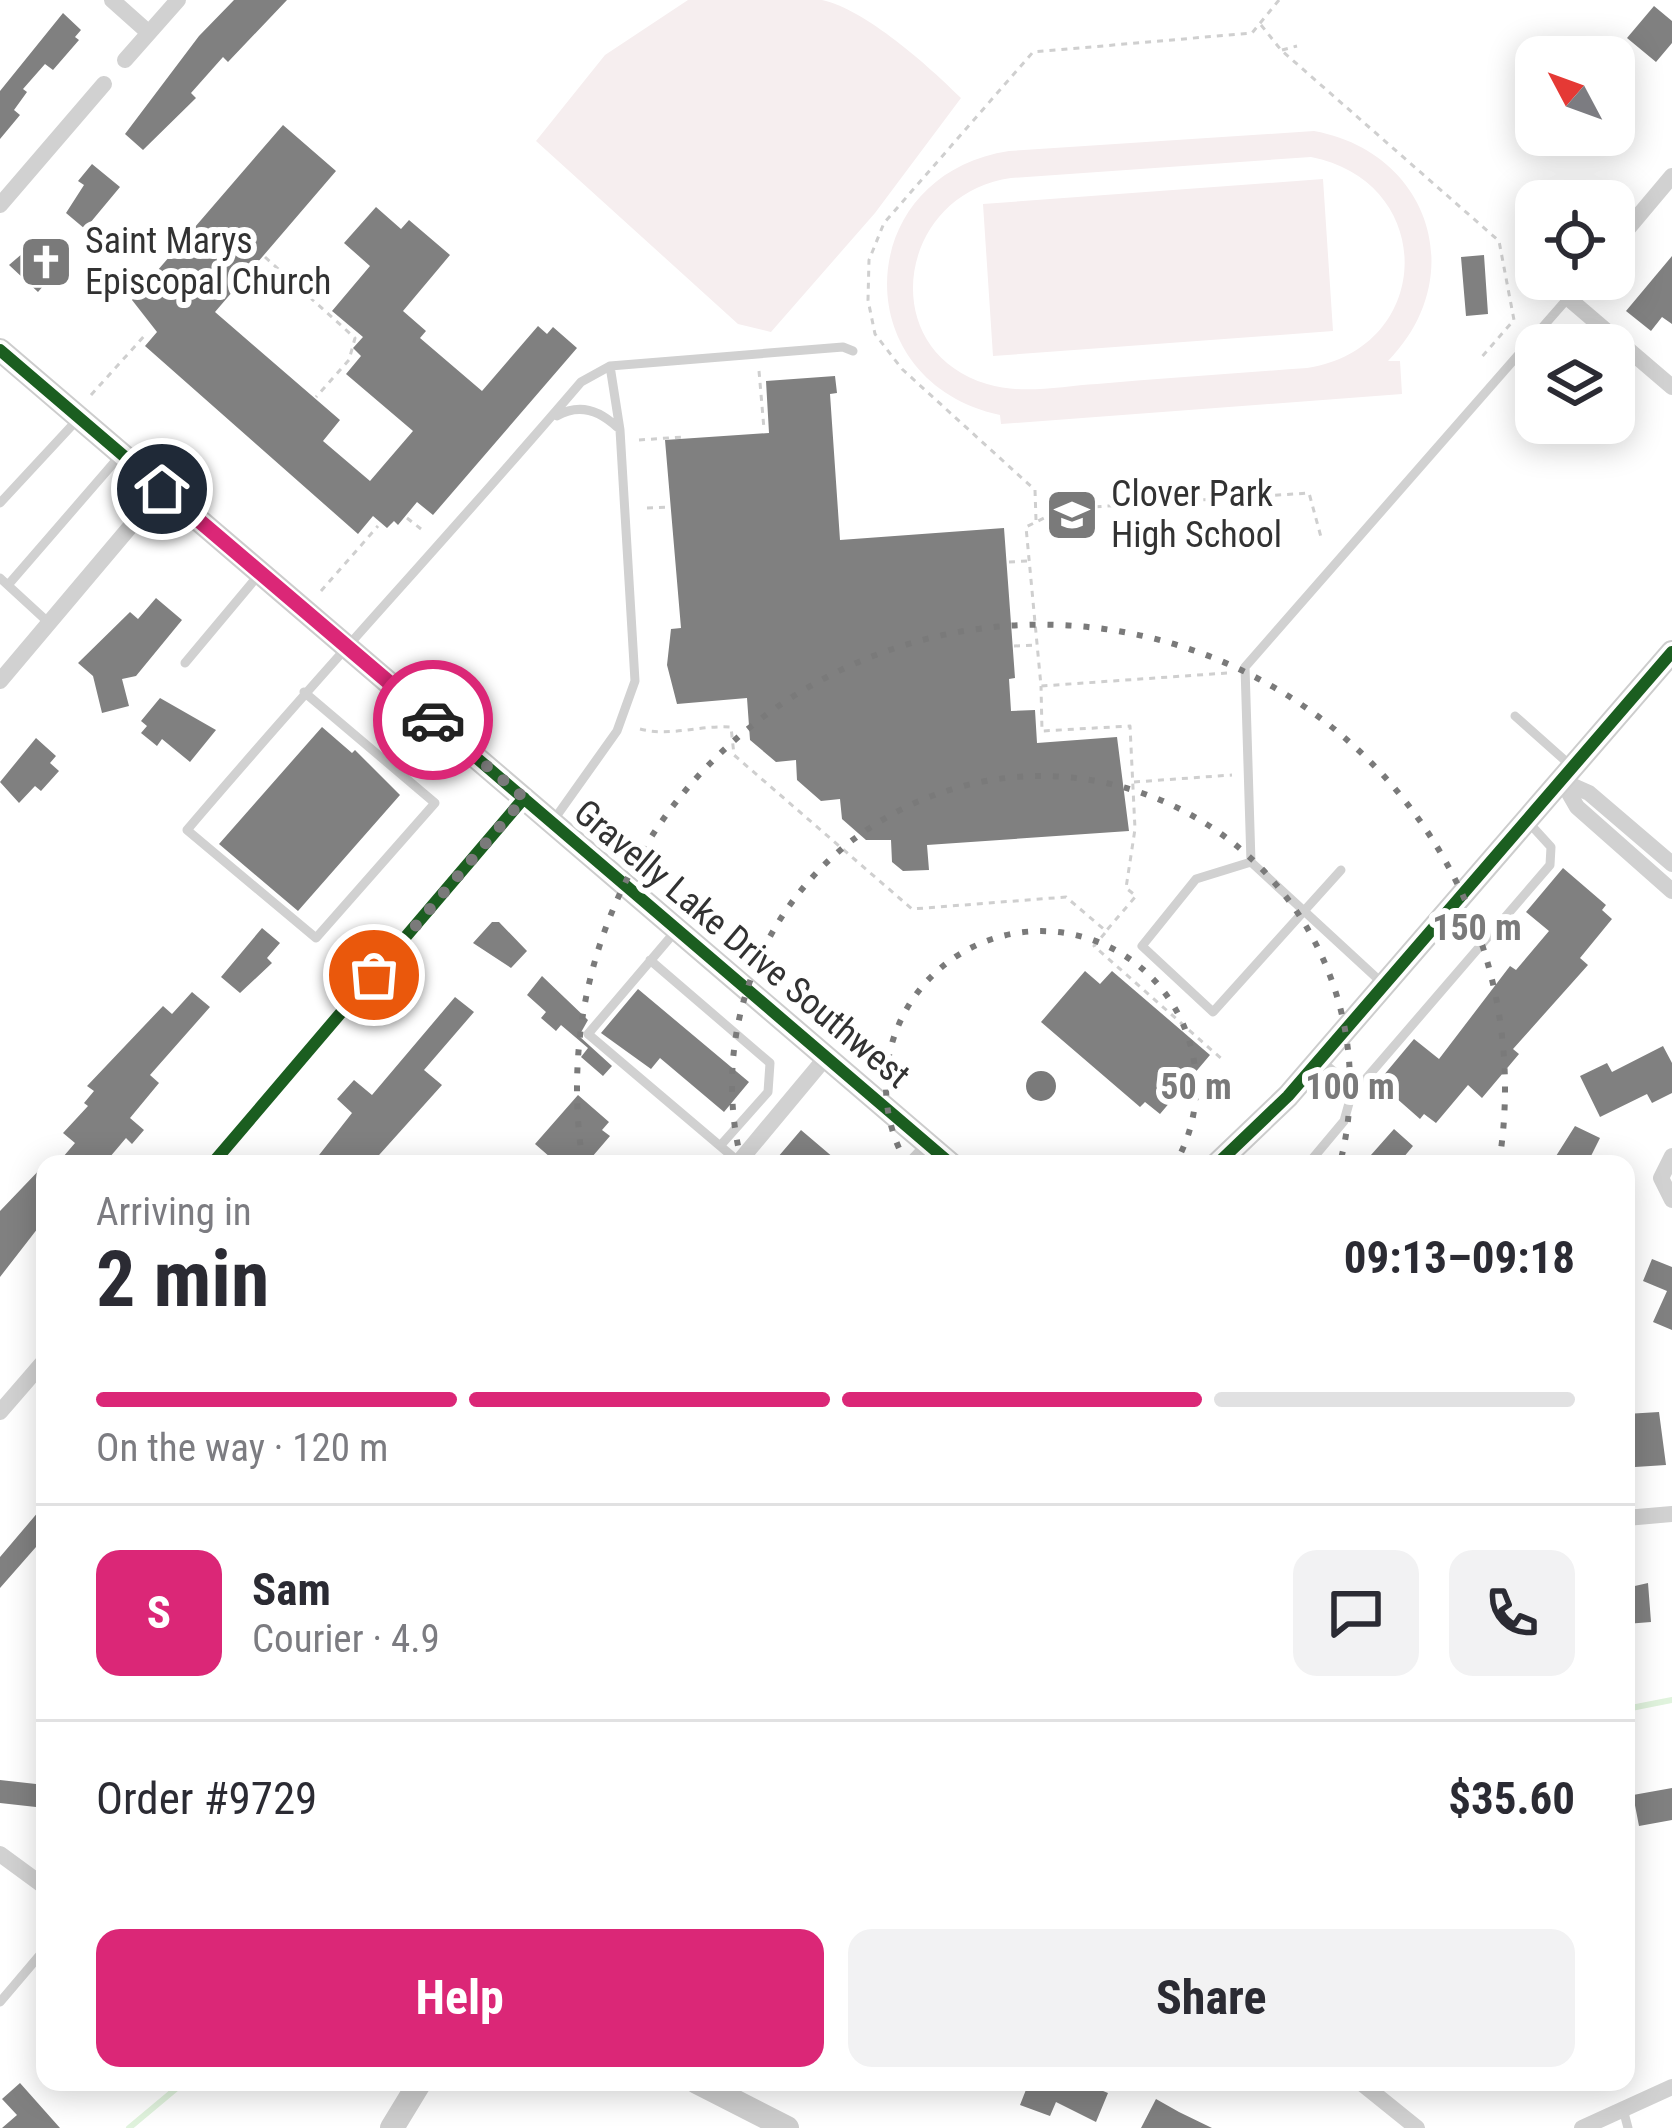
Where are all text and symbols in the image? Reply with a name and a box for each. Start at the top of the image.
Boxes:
north arrow [1515,36,1635,156]
map controls [1515,36,1635,444]
button: locate [1515,180,1635,300]
place label: Saint Marys Episcopal Church [85,220,331,303]
church icon: Saint Marys Episcopal Church [18,234,74,290]
button: layers [1515,324,1635,444]
pin [111,438,213,540]
icon: home [129,456,195,522]
place label: Clover Park High School [1111,473,1282,556]
school or university icon: Clover Park High School [1044,487,1100,543]
courier [373,660,493,780]
icon: car [400,687,466,753]
street label: Gravelly Lake Drive Southwest [566,791,918,1097]
text: 150 m [1432,907,1522,949]
pin [323,924,425,1026]
icon: bag [341,942,407,1008]
centre of rings [1020,1065,1062,1107]
text: 50 m [1160,1066,1232,1108]
text: 100 m [1305,1066,1395,1108]
text: Arriving in [96,1189,252,1235]
text: 09:13–09:18 [1344,1231,1575,1284]
text: 2 min [96,1234,269,1325]
text: On the way · 120 m [96,1425,388,1471]
button: chat [1293,1550,1419,1676]
button: phone [1449,1550,1575,1676]
text: Sam [252,1563,331,1616]
text: S [147,1586,171,1639]
text: Courier · 4.9 [252,1616,440,1662]
text: Order #9729 [96,1772,317,1825]
text: $35.60 [1448,1772,1575,1825]
button: Help [96,1929,824,2067]
button: Share [848,1929,1575,2067]

